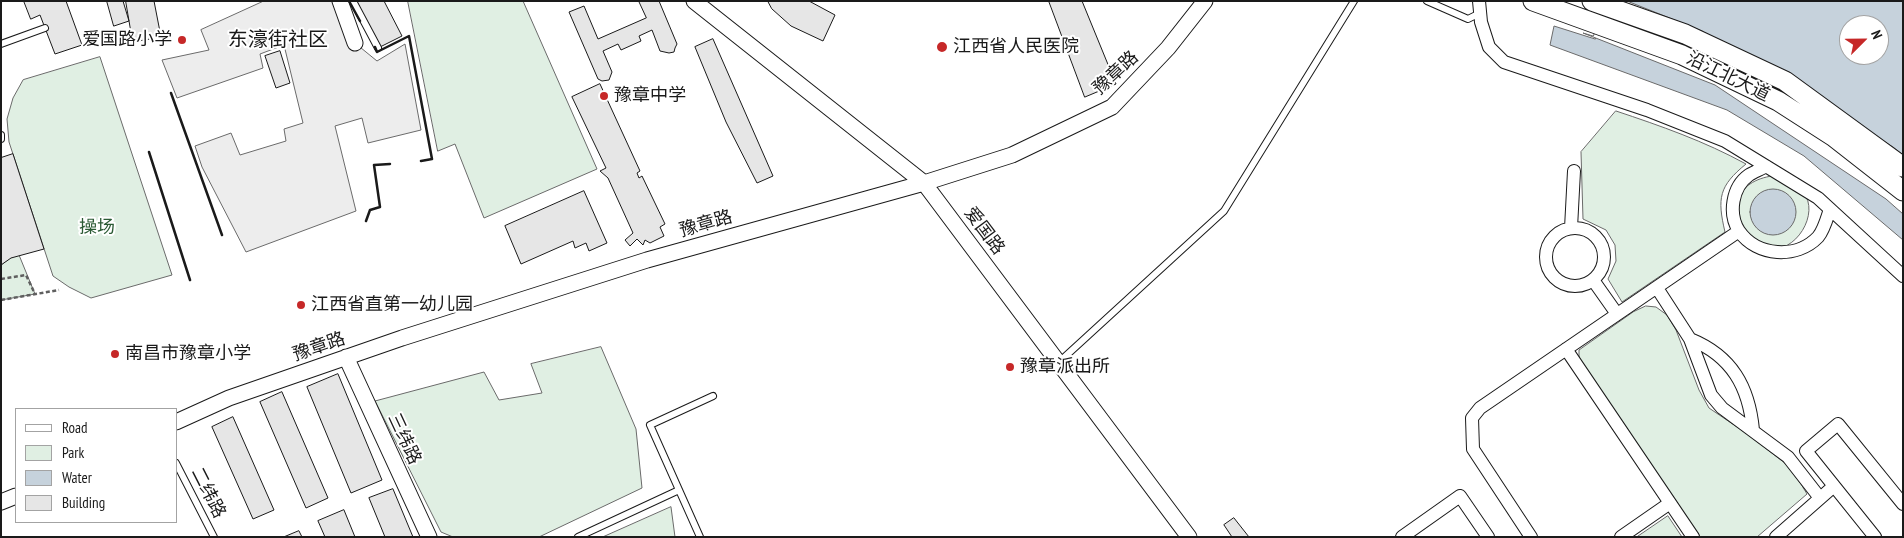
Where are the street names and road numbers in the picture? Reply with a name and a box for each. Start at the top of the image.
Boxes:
street label: 豫章路 [1089,47,1143,99]
street label: 沿江北大道 [1683,48,1773,106]
street label: 爱国路 [959,203,1009,259]
street label: 豫章路 [677,206,735,242]
street label: 豫章路 [290,328,348,366]
street label: 三纬路 [383,410,425,468]
street label: 二纬路 [186,464,230,522]

